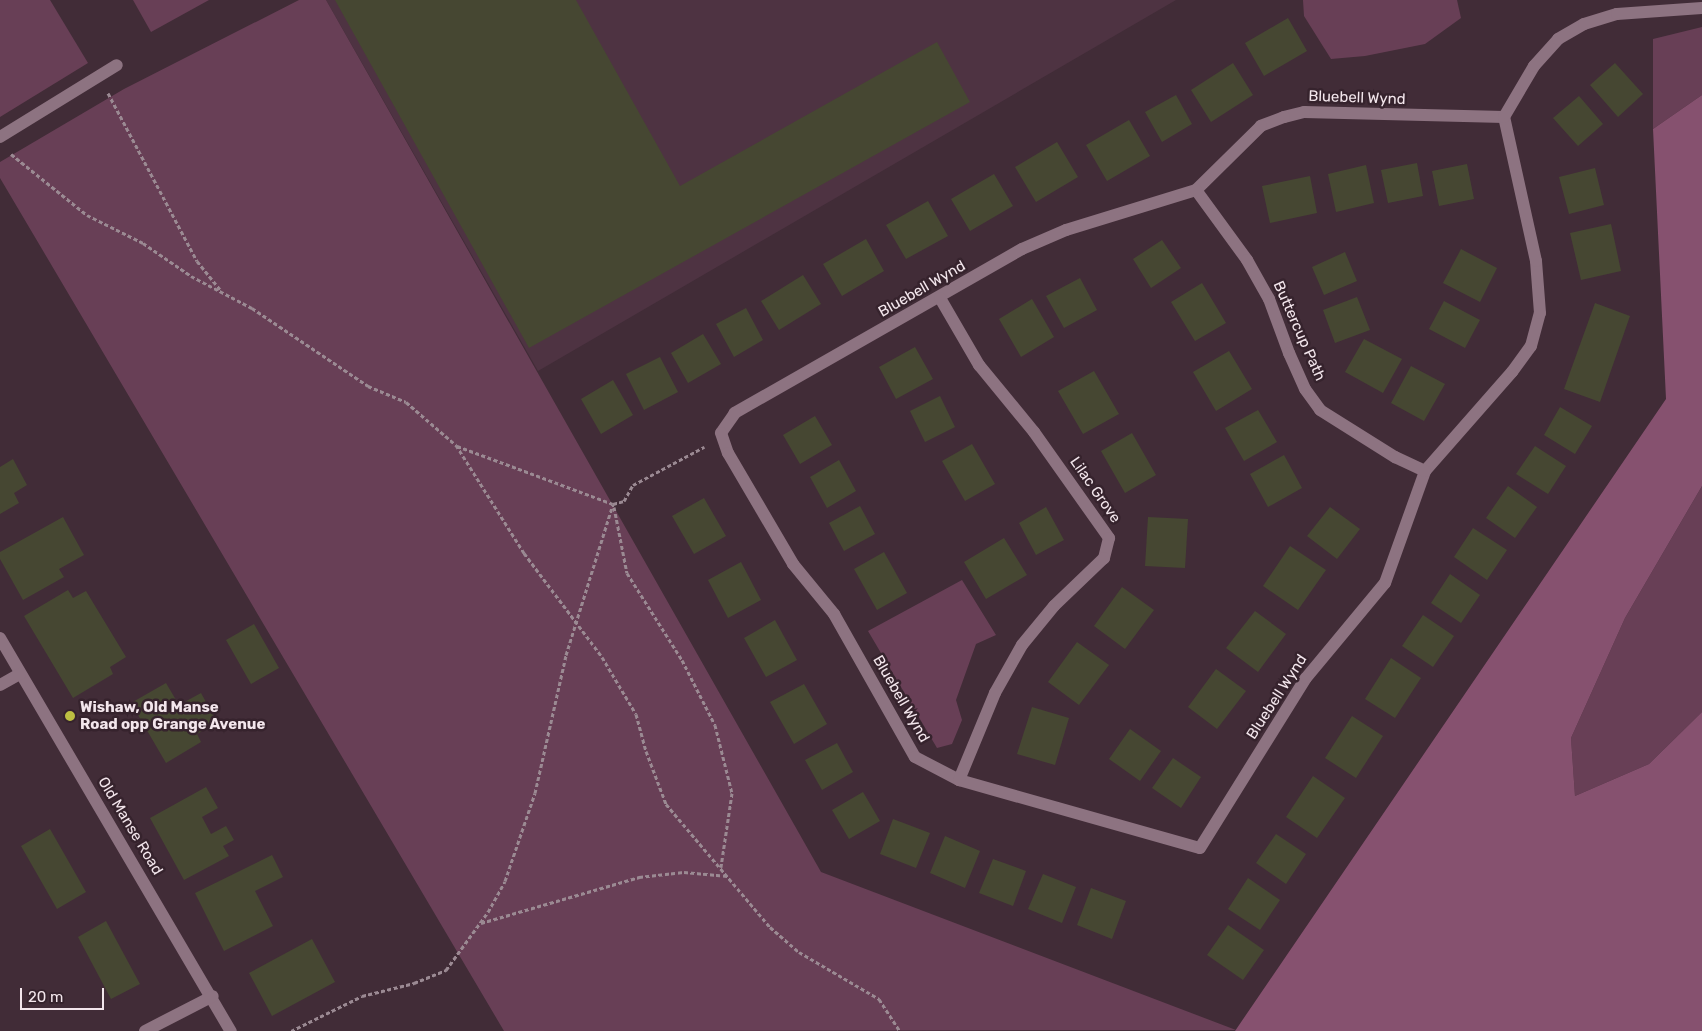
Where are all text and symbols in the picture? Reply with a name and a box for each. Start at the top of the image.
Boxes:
street label: Bluebell Wynd [1308,87,1406,109]
street label: Bluebell Wynd [875,257,969,321]
street label: Buttercup Path [1269,278,1329,384]
street label: Lilac Grove [1066,454,1124,526]
street label: Bluebell Wynd [1243,651,1311,743]
street label: Bluebell Wynd [869,652,933,746]
place label: Wishaw, Old Manse Road opp Grange Avenue [80,698,266,733]
marker: Wishaw, Old Manse Road opp Grange Avenue [64,710,76,722]
street label: Old Manse Road [94,774,166,878]
scale bar [22,978,106,1010]
text: 20 m [28,988,63,1006]

